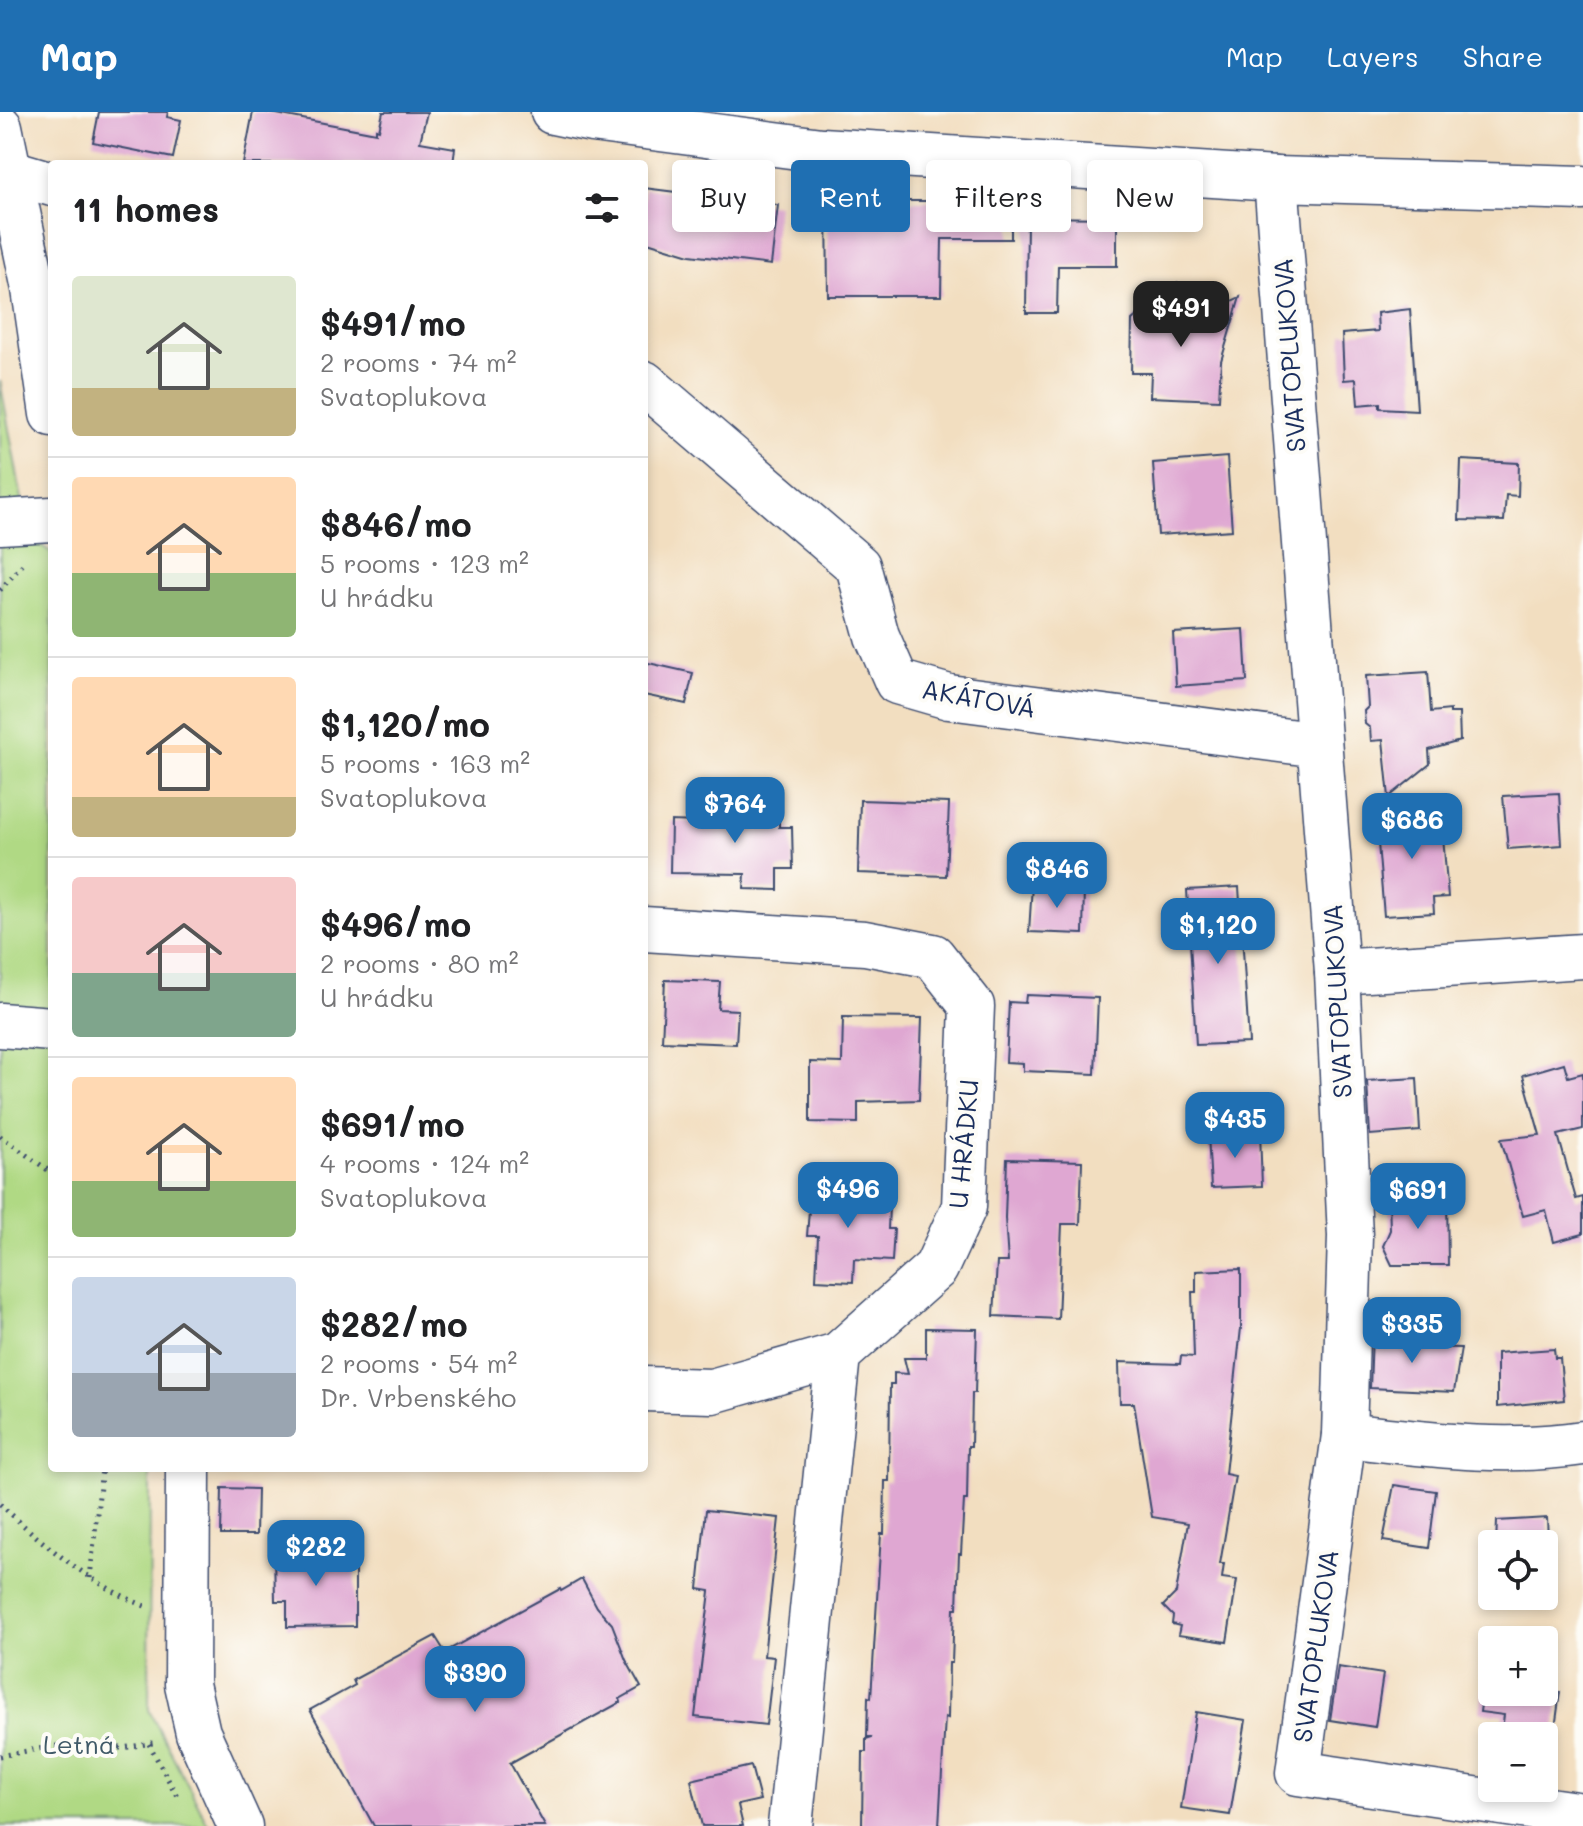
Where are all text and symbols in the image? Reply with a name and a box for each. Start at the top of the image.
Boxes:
text: Map [40,31,118,81]
text: Map [1226,38,1283,74]
text: Layers [1327,38,1419,74]
text: Share [1463,38,1543,74]
chip: Buy [672,160,775,232]
chip: Rent [791,160,910,232]
chip: Filters [926,160,1071,232]
chip: New [1087,160,1203,232]
text: 11 homes [72,186,219,231]
icon: filters [580,186,624,230]
street label: SVATOPLUKOVA [1265,257,1313,453]
pin: $491 [1134,281,1228,349]
text: $491 [1151,290,1211,324]
text: $491/mo [320,300,466,345]
icon: home [136,308,232,404]
text: 2 rooms · 74 m² [320,345,517,379]
text: Svatoplukova [320,379,487,413]
text: $846/mo [320,501,472,546]
icon: home [136,509,232,605]
text: 5 rooms · 123 m² [320,546,529,580]
text: U hrádku [320,580,434,614]
street label: AKÁTOVÁ [919,671,1039,725]
text: $1,120/mo [320,701,490,746]
icon: home [136,709,232,805]
text: 5 rooms · 163 m² [320,746,530,780]
pin: $764 [688,777,782,845]
text: Svatoplukova [320,780,487,814]
text: $764 [704,786,766,820]
pin: $686 [1365,793,1459,861]
text: $686 [1380,802,1444,836]
pin: $846 [1010,842,1104,910]
text: $846 [1025,851,1089,885]
pin: $1,120 [1153,898,1283,966]
text: $496/mo [320,901,471,946]
street label: SVATOPLUKOVA [1315,903,1359,1099]
text: $1,120 [1179,907,1257,941]
icon: home [136,909,232,1005]
text: 2 rooms · 80 m² [320,946,519,980]
text: U hrádku [320,980,434,1014]
street label: U HRÁDKU [940,1078,986,1210]
pin: $435 [1188,1092,1282,1160]
text: $691/mo [320,1101,465,1146]
text: $435 [1203,1101,1267,1135]
icon: home [136,1109,232,1205]
text: 4 rooms · 124 m² [320,1146,529,1180]
pin: $496 [801,1162,895,1230]
pin: $691 [1371,1163,1465,1231]
text: $496 [816,1171,880,1205]
text: $691 [1389,1172,1447,1206]
text: Svatoplukova [320,1180,487,1214]
pin: $335 [1365,1297,1459,1365]
text: $282/mo [320,1301,468,1346]
text: $335 [1381,1306,1443,1340]
icon: home [136,1309,232,1405]
text: 2 rooms · 54 m² [320,1346,517,1380]
text: Dr. Vrbenského [320,1380,516,1414]
pin: $282 [269,1520,363,1588]
text: $282 [285,1529,347,1563]
map controls [1478,1530,1558,1802]
button: locate [1478,1530,1558,1610]
street label: SVATOPLUKOVA [1285,1547,1345,1745]
button: + [1478,1626,1558,1706]
pin: $390 [428,1646,522,1714]
text: $390 [443,1655,507,1689]
button: − [1478,1722,1558,1802]
park label: Letná [43,1727,115,1761]

